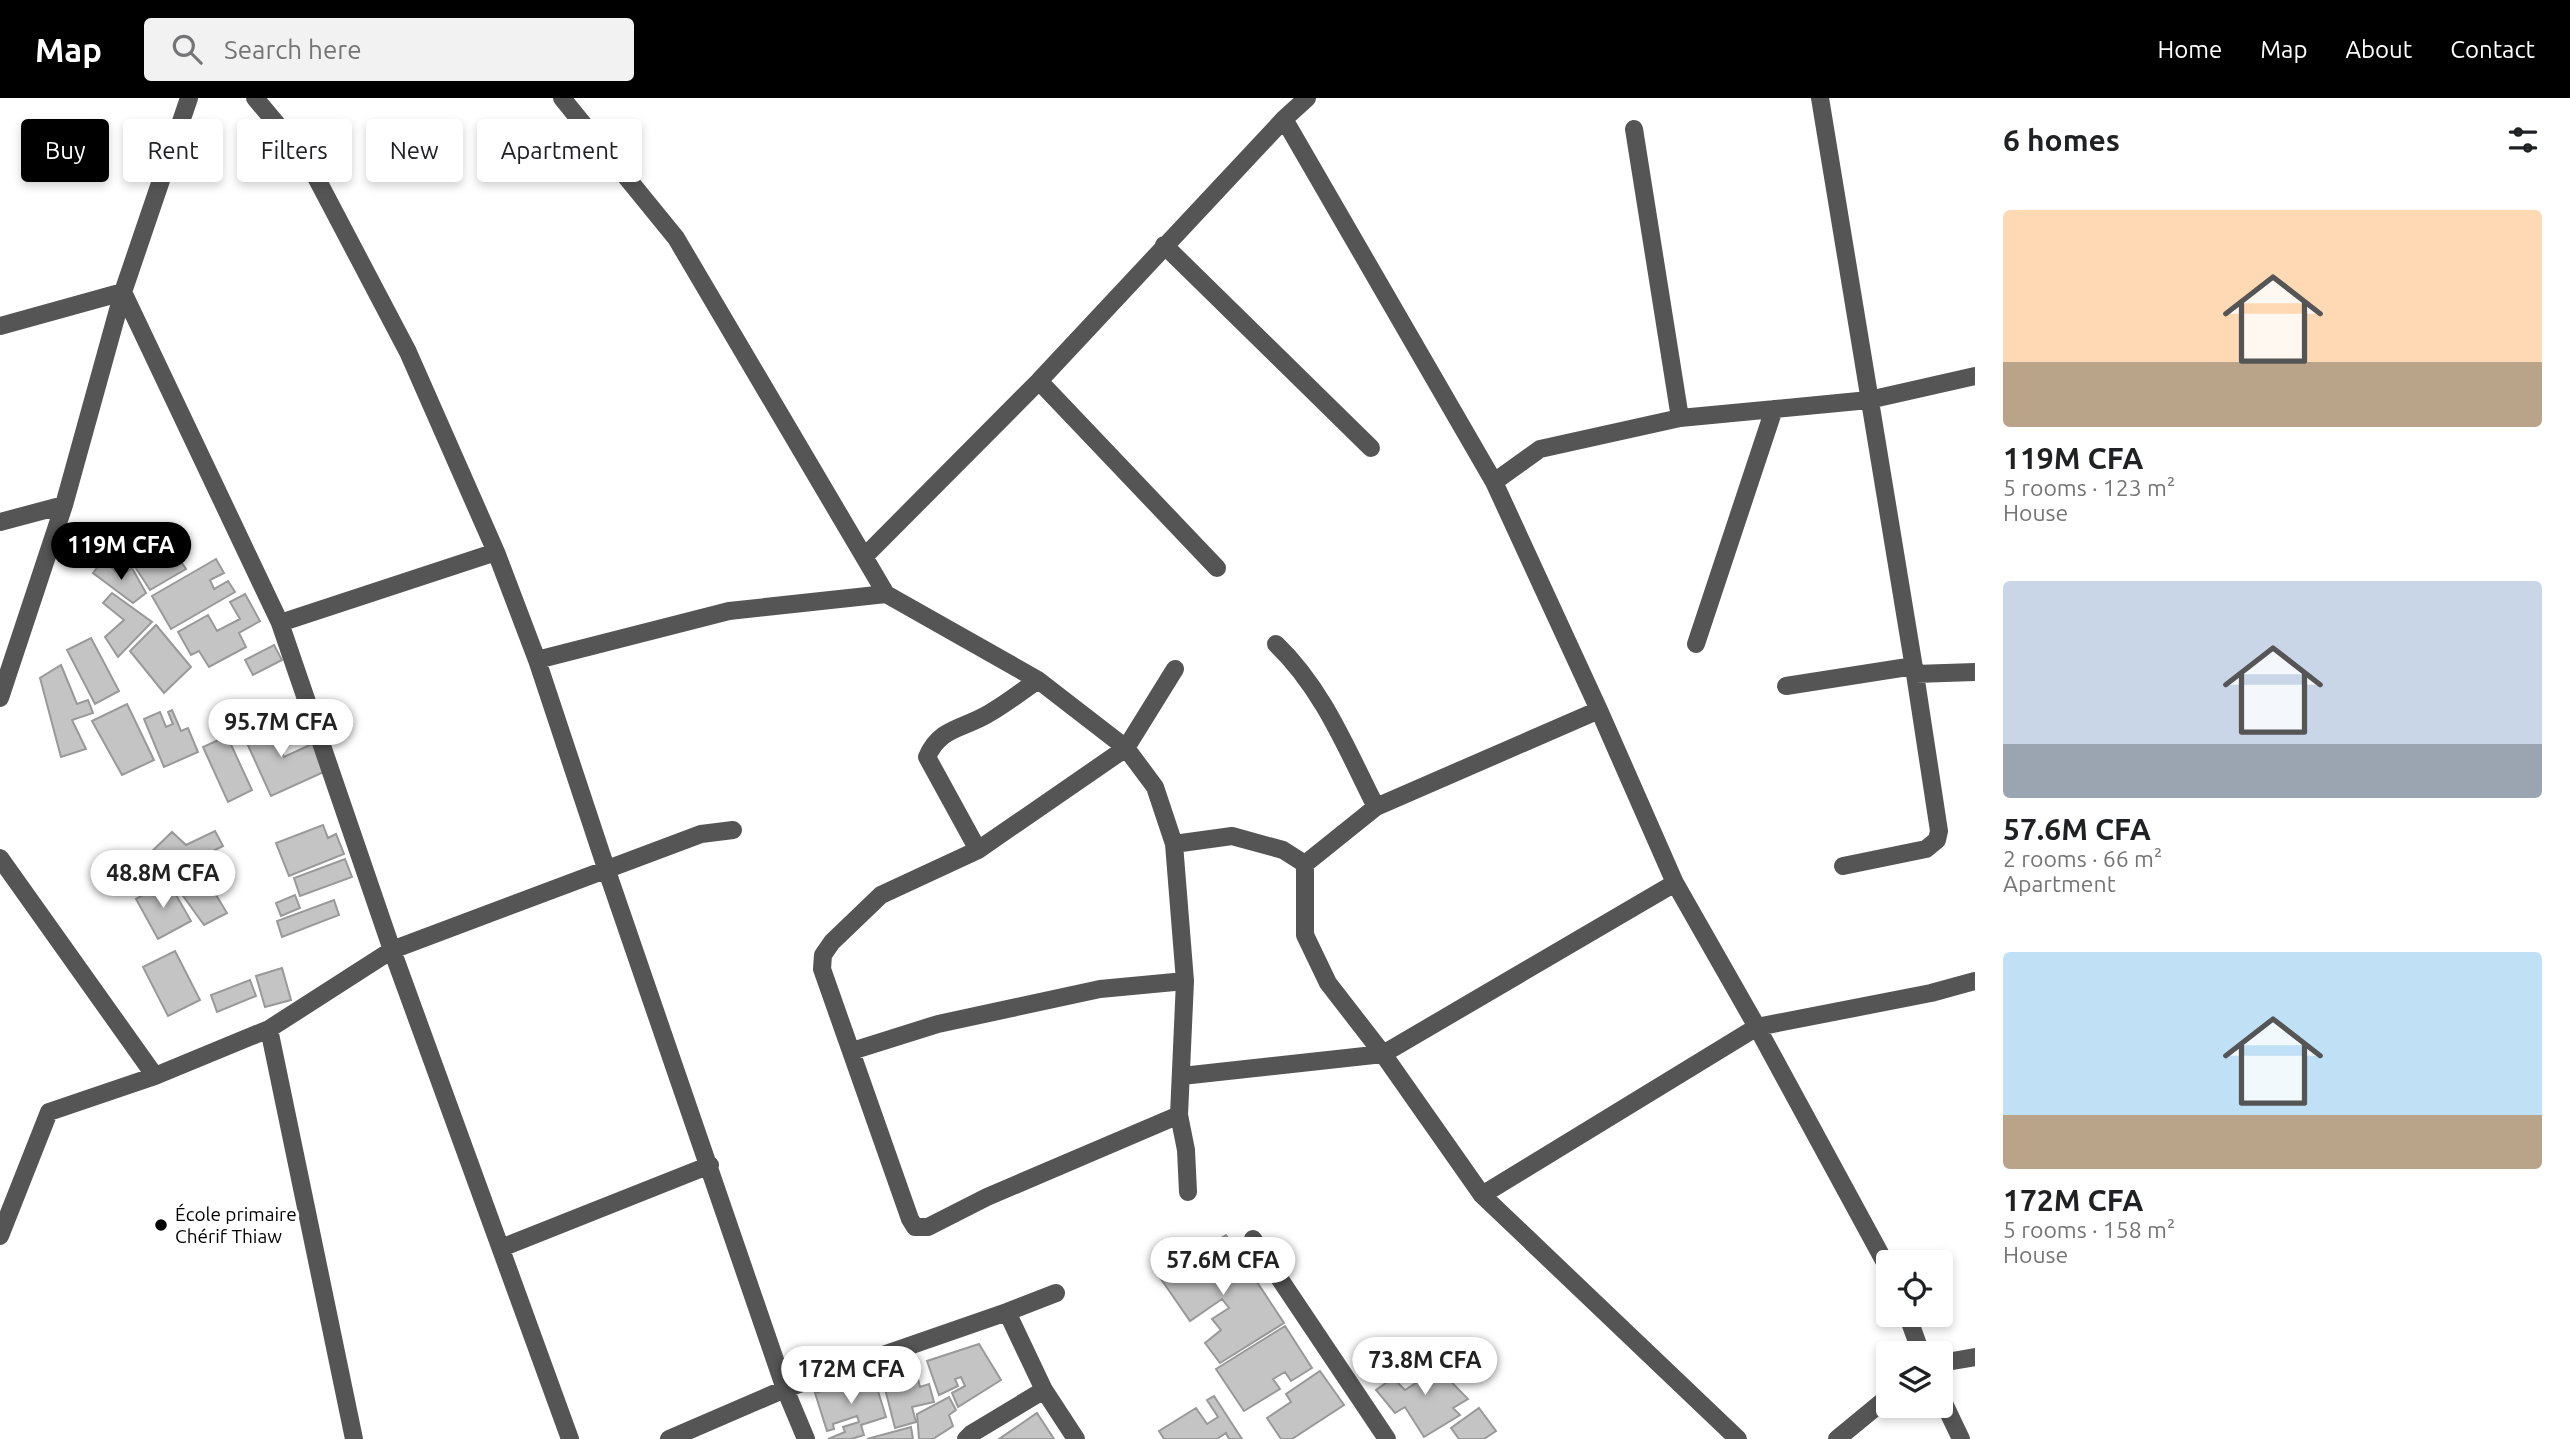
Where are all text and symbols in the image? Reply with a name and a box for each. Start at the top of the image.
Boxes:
search box [144,18,634,81]
icon: search [168,30,206,68]
text: Map [35,31,102,68]
text: Search here [224,35,362,64]
text: Home [2157,36,2222,63]
text: Map [2260,36,2307,63]
text: About [2345,36,2412,63]
text: Contact [2450,36,2535,63]
chip: Buy [21,119,109,182]
chip: Rent [123,119,223,182]
chip: Filters [237,119,352,182]
chip: New [366,119,463,182]
chip: Apartment [477,119,642,182]
icon: filters [2504,121,2542,159]
text: 6 homes [2003,123,2120,157]
icon: home [2210,256,2336,382]
text: 119M CFA [2003,441,2143,475]
text: 5 rooms · 123 m² [2003,475,2175,500]
text: House [2003,500,2068,525]
pin: 119M CFA [49,522,193,582]
text: 119M CFA [67,532,175,557]
icon: home [2210,627,2336,753]
pin: 95.7M CFA [201,700,361,759]
text: 95.7M CFA [224,709,338,734]
text: 57.6M CFA [2003,812,2151,846]
text: 2 rooms · 66 m² [2003,846,2162,871]
pin: 48.8M CFA [83,850,243,910]
text: 48.8M CFA [106,860,220,885]
text: Apartment [2003,871,2116,896]
icon: home [2210,998,2336,1124]
text: 172M CFA [2003,1183,2143,1217]
place label: École primaire Chérif Thiaw [175,1203,297,1247]
marker: École primaire Chérif Thiaw [153,1217,169,1233]
text: 5 rooms · 158 m² [2003,1217,2175,1242]
pin: 57.6M CFA [1143,1238,1303,1297]
text: House [2003,1242,2068,1267]
text: 57.6M CFA [1166,1247,1280,1272]
map controls [1876,1250,1953,1418]
button: locate [1876,1250,1953,1327]
pin: 73.8M CFA [1345,1338,1505,1397]
button: layers [1876,1341,1953,1418]
pin: 172M CFA [779,1346,923,1406]
text: 73.8M CFA [1368,1347,1482,1372]
text: 172M CFA [797,1356,905,1381]

